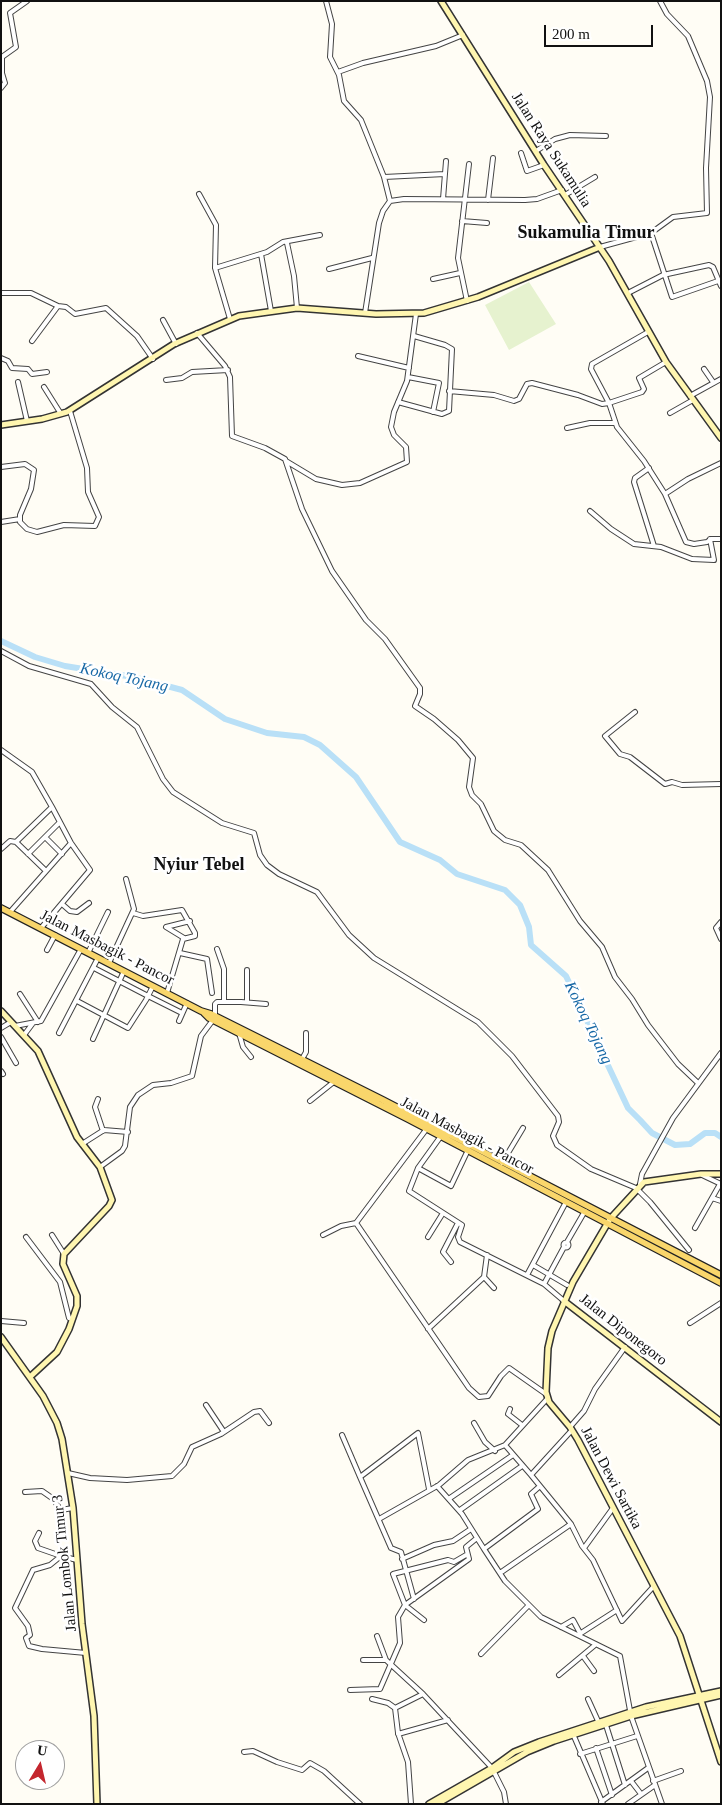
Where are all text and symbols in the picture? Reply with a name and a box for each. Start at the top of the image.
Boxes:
scale bar [547,15,656,47]
text: 200 m [552,26,590,42]
street label: Jalan Raya Sukamulia [507,89,595,211]
district label: Sukamulia Timur [517,222,655,244]
water label: Kokoq Tojang [78,659,170,697]
district label: Nyiur Tebel [154,854,244,876]
street label: Jalan Masbagik - Pancor [37,906,177,990]
water label: Kokoq Tojang [560,979,616,1067]
street label: Jalan Masbagik - Pancor [397,1093,537,1179]
street label: Jalan Diponegoro [576,1290,670,1370]
street label: Jalan Dewi Sartika [576,1424,646,1532]
street label: Jalan Lombok Timur 3 [49,1494,81,1632]
north arrow [15,1740,65,1790]
text: U [36,1742,48,1759]

